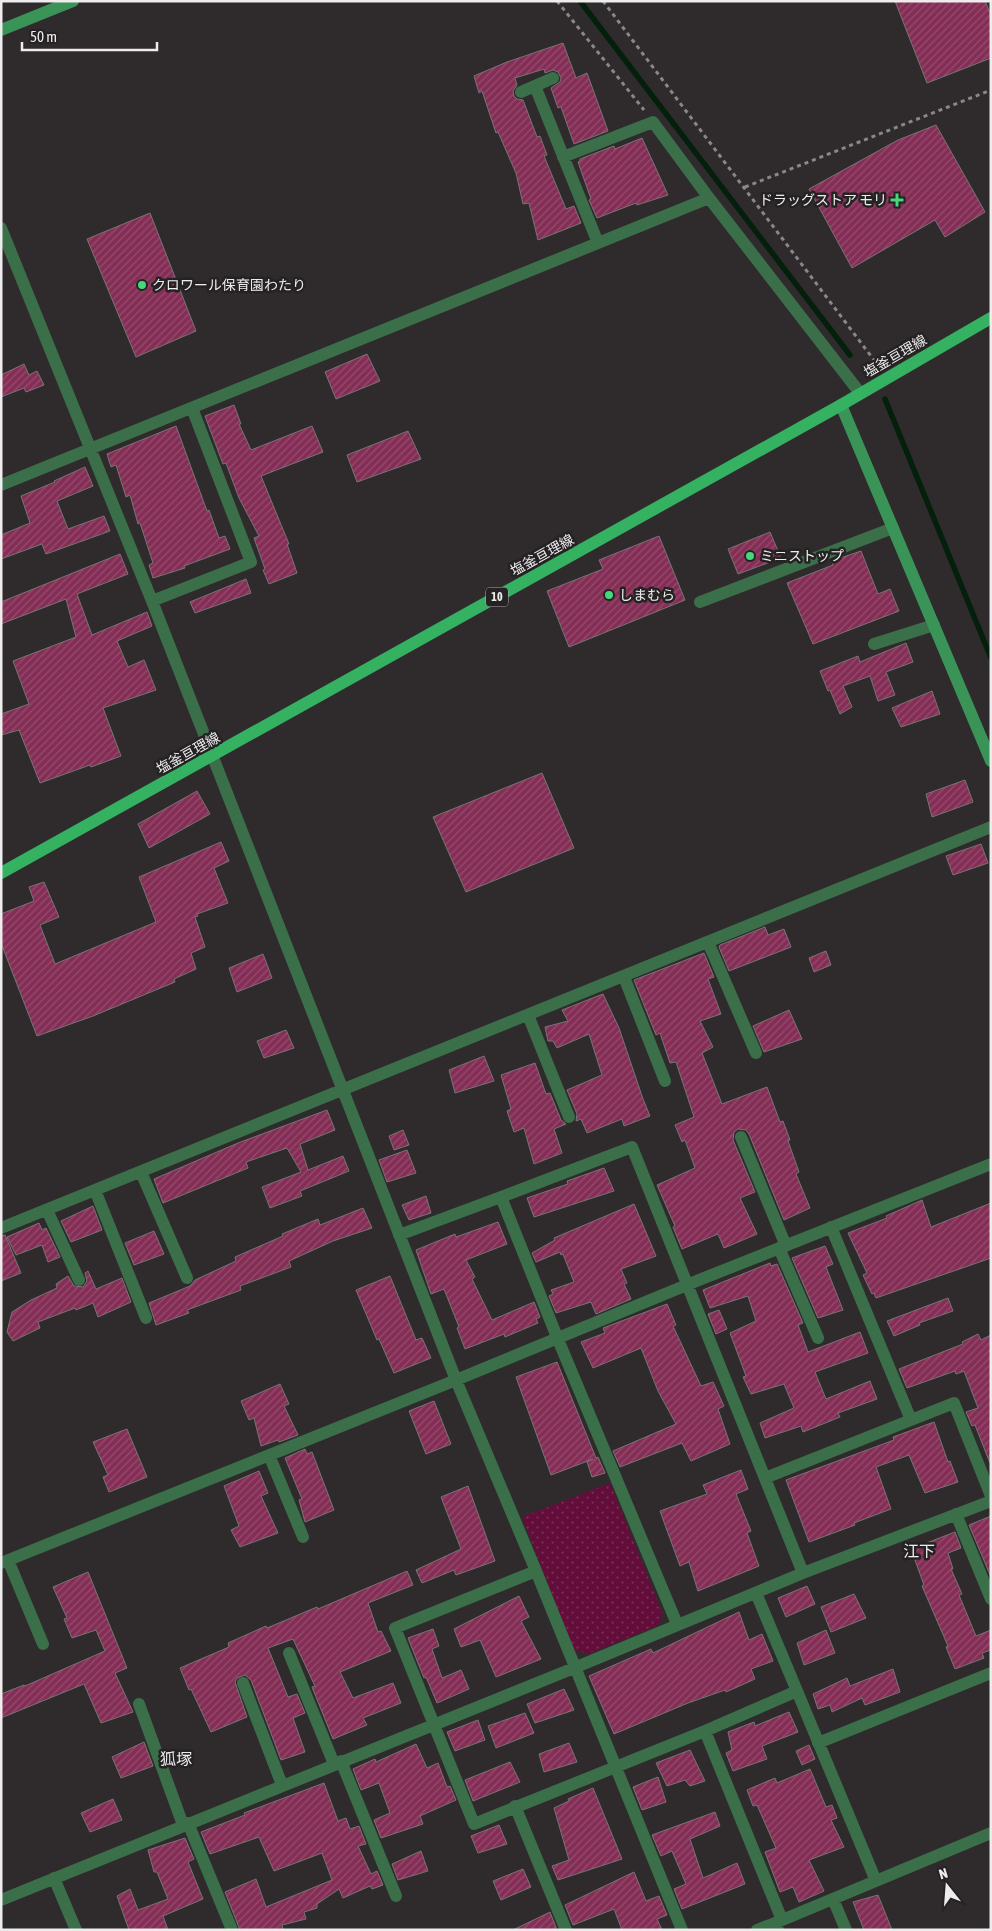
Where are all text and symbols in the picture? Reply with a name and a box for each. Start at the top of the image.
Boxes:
scale bar [22,20,158,52]
text: 50 m [30,28,57,45]
place label: ドラッグストア モリ [759,192,887,208]
marker: ドラッグストア モリ [891,194,903,206]
place label: クロワール保育園わたり [152,277,306,293]
marker: クロワール保育園わたり [136,279,148,291]
street label: 塩釜亘理線 [861,332,929,380]
street label: 塩釜亘理線 [508,531,576,579]
place label: ミニストップ [760,548,844,564]
marker: ミニストップ [744,550,756,562]
place label: しまむら [619,587,675,603]
road number: 10 [486,588,508,606]
marker: しまむら [603,589,615,601]
street label: 塩釜亘理線 [154,729,222,777]
district label: 江下 [903,1542,935,1560]
district label: 狐塚 [160,1750,192,1768]
north arrow [922,1861,972,1911]
text: N [937,1865,949,1882]

